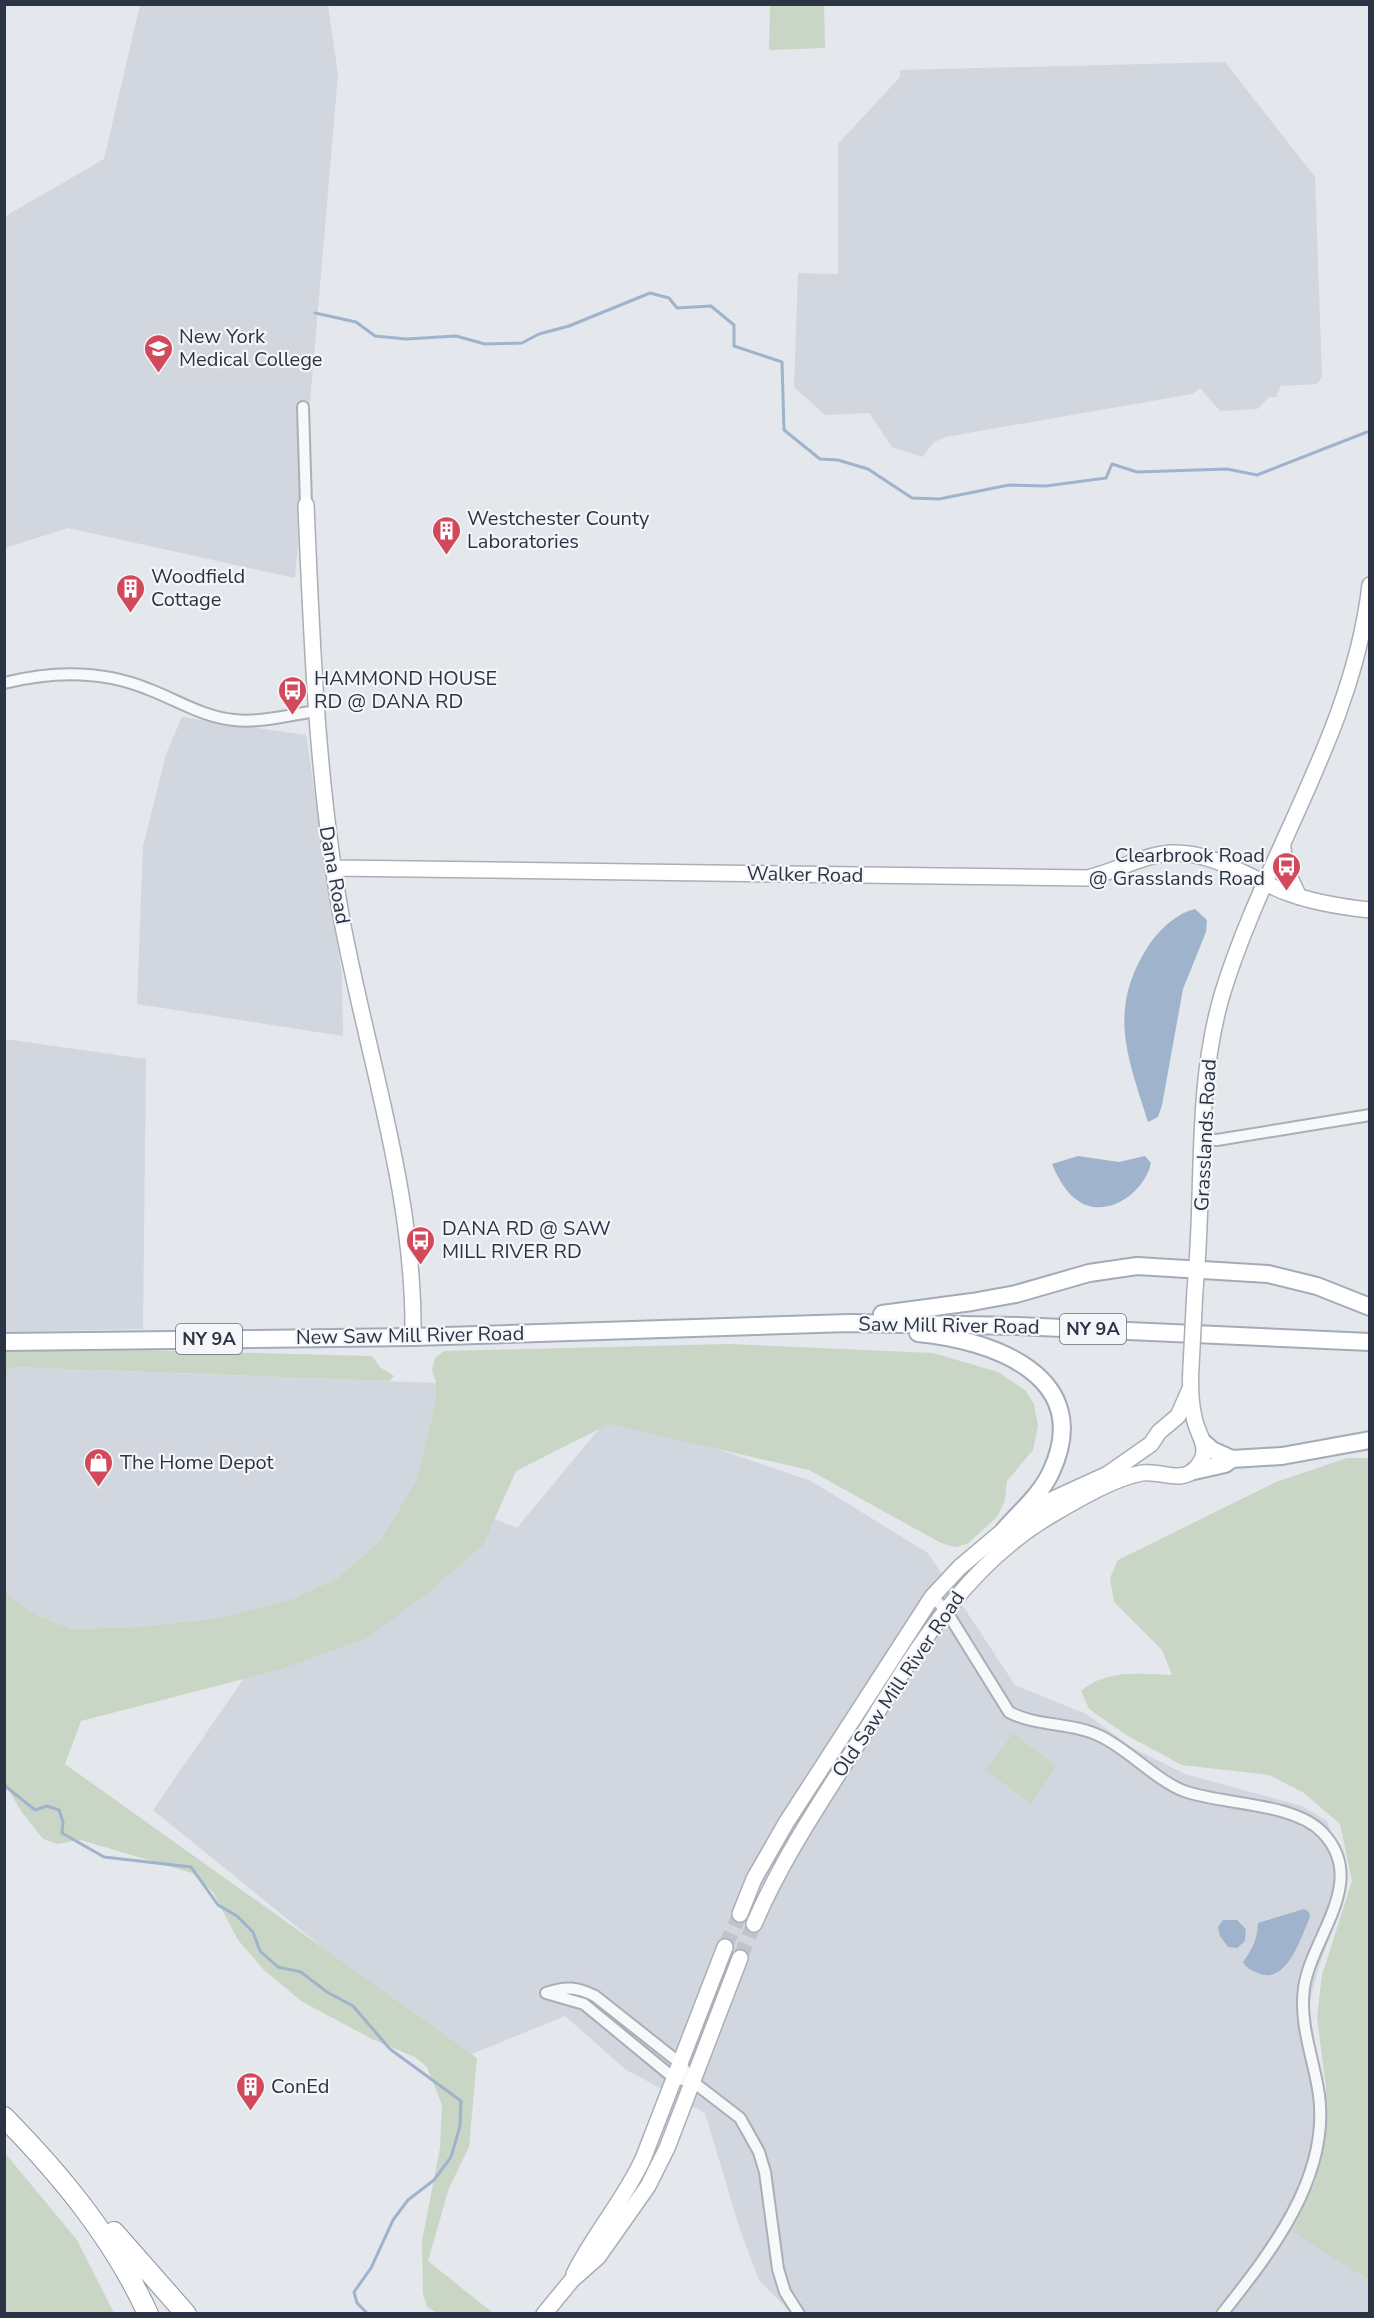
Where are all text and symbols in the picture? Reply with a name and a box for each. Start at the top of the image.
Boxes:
place label: New York Medical College [179,323,323,373]
school or university icon: New York Medical College [142,332,174,374]
place label: Westchester County Laboratories [467,505,650,555]
building icon: Westchester County Laboratories [430,514,462,556]
place label: Woodfield Cottage [151,563,245,613]
building icon: Woodfield Cottage [114,572,146,614]
place label: HAMMOND HOUSE RD @ DANA RD [314,665,497,715]
bus stop icon: HAMMOND HOUSE RD @ DANA RD [277,674,309,716]
street label: Dana Road [313,824,356,926]
place label: Clearbrook Road @ Grasslands Road [1089,842,1265,892]
bus stop icon: Clearbrook Road @ Grasslands Road [1270,850,1302,892]
street label: Walker Road [746,860,864,889]
street label: Grasslands Road [1188,1058,1223,1212]
place label: DANA RD @ SAW MILL RIVER RD [442,1215,611,1265]
bus stop icon: DANA RD @ SAW MILL RIVER RD [405,1224,437,1266]
street label: Saw Mill River Road [858,1310,1040,1341]
road number: NY 9A [1060,1314,1126,1344]
street label: New Saw Mill River Road [296,1320,524,1351]
road number: NY 9A [176,1324,242,1354]
shop icon: The Home Depot [83,1446,115,1488]
place label: The Home Depot [120,1449,275,1476]
street label: Old Saw Mill River Road [826,1586,971,1783]
building icon: ConEd [234,2070,266,2112]
place label: ConEd [271,2073,329,2100]

